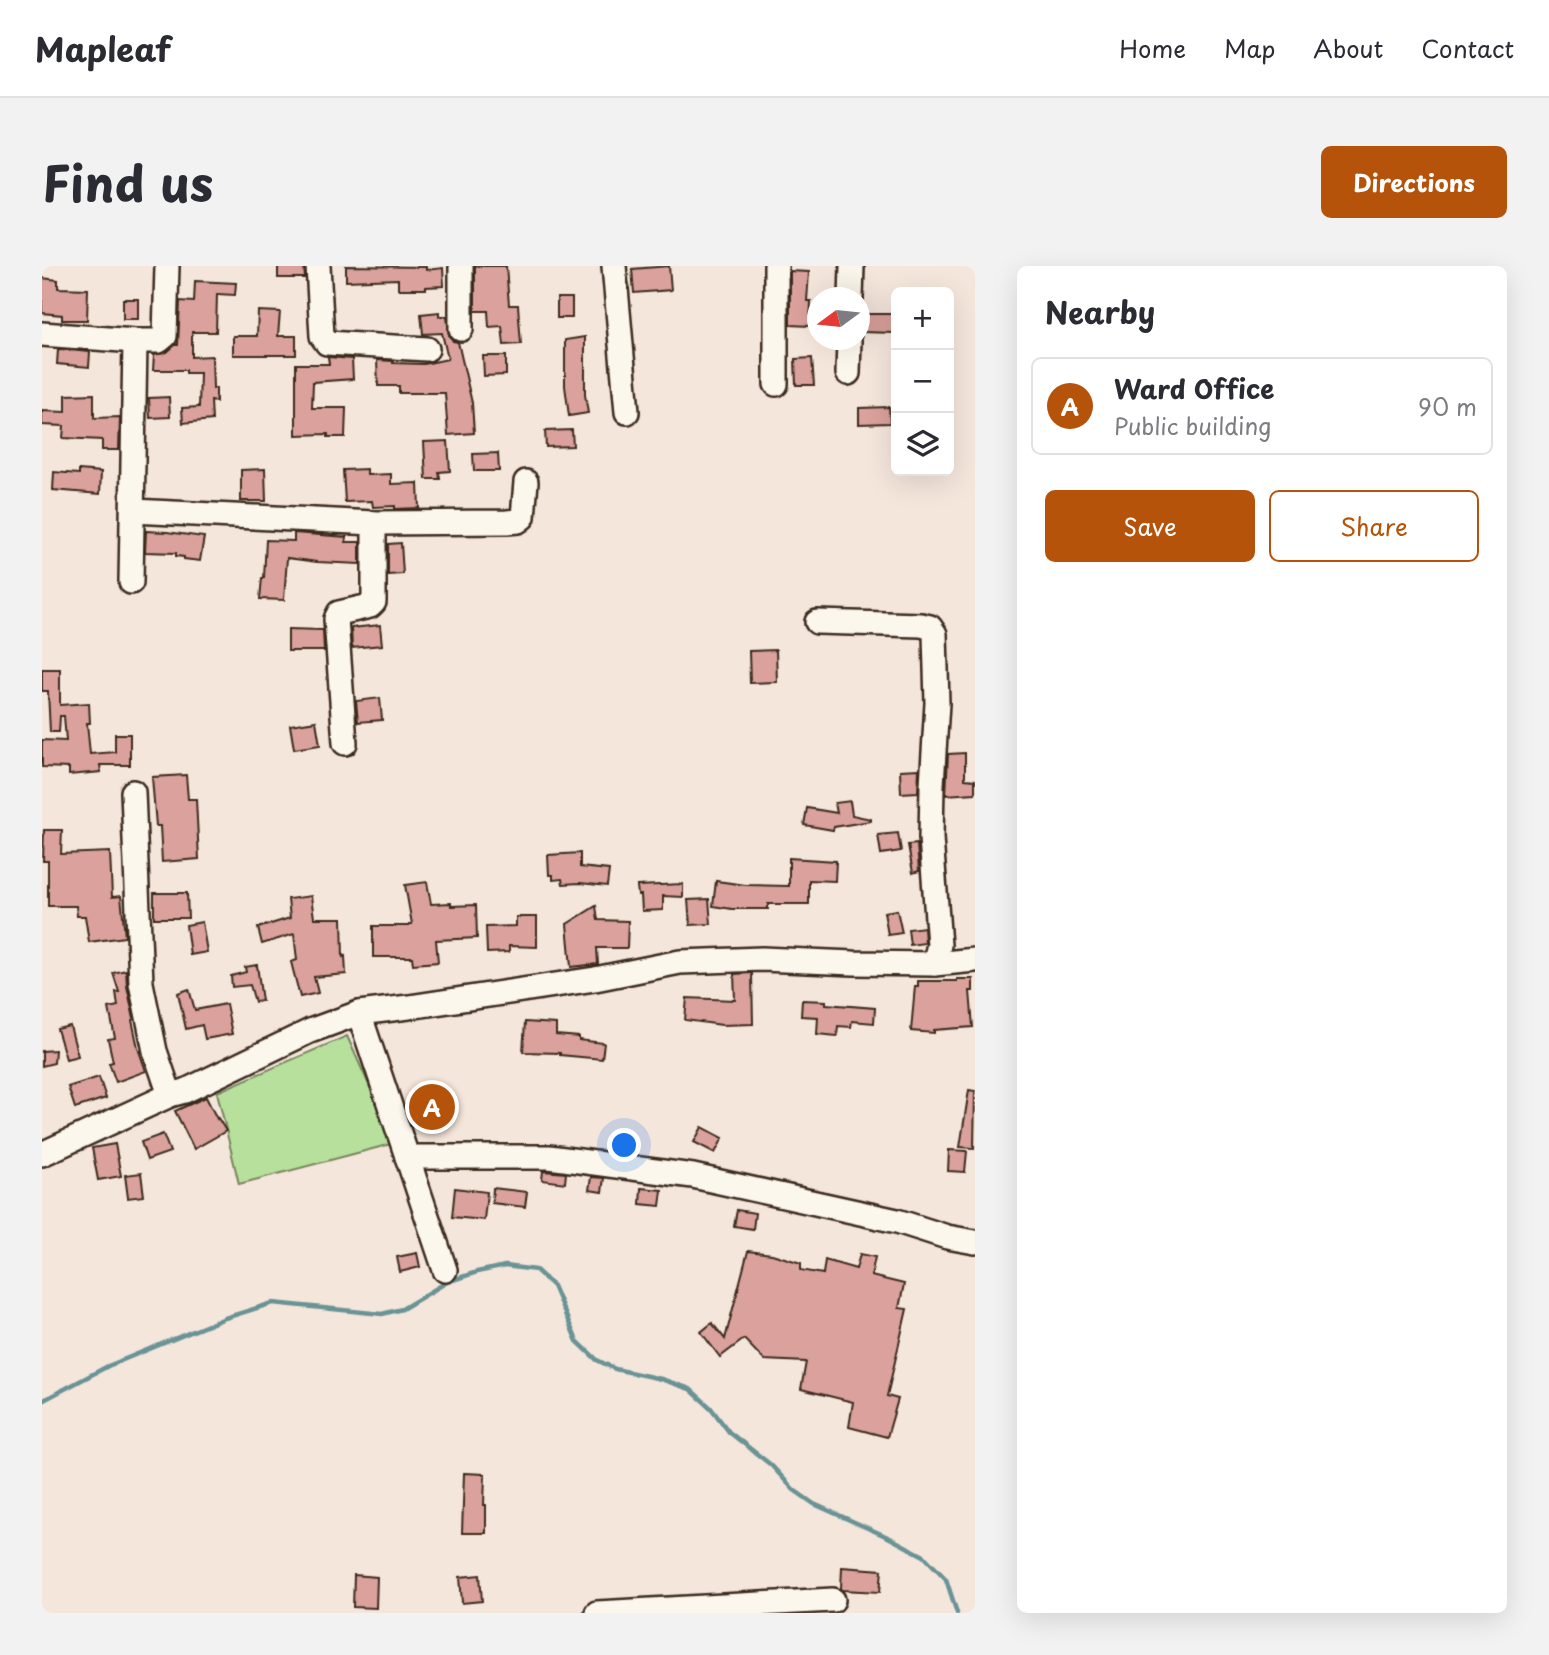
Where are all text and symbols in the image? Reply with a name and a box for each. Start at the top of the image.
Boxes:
text: Mapleaf [35,23,171,73]
text: Home [1119,30,1186,66]
text: Map [1224,30,1275,66]
text: About [1313,30,1383,66]
text: Contact [1421,30,1514,66]
text: Find us [42,145,213,219]
button: Directions [1321,146,1507,218]
north arrow [807,287,870,350]
map controls [891,287,954,476]
button: + [891,287,954,350]
text: Nearby [1045,289,1155,334]
button: − [891,350,954,413]
text: Ward Office [1114,369,1274,408]
text: A [1061,389,1079,424]
text: 90 m [1418,389,1477,424]
text: Public building [1114,408,1271,443]
button: layers [891,413,954,476]
button: Save [1045,490,1255,562]
button: Share [1269,490,1479,562]
pin: A [409,1081,455,1133]
your location [607,1128,641,1162]

